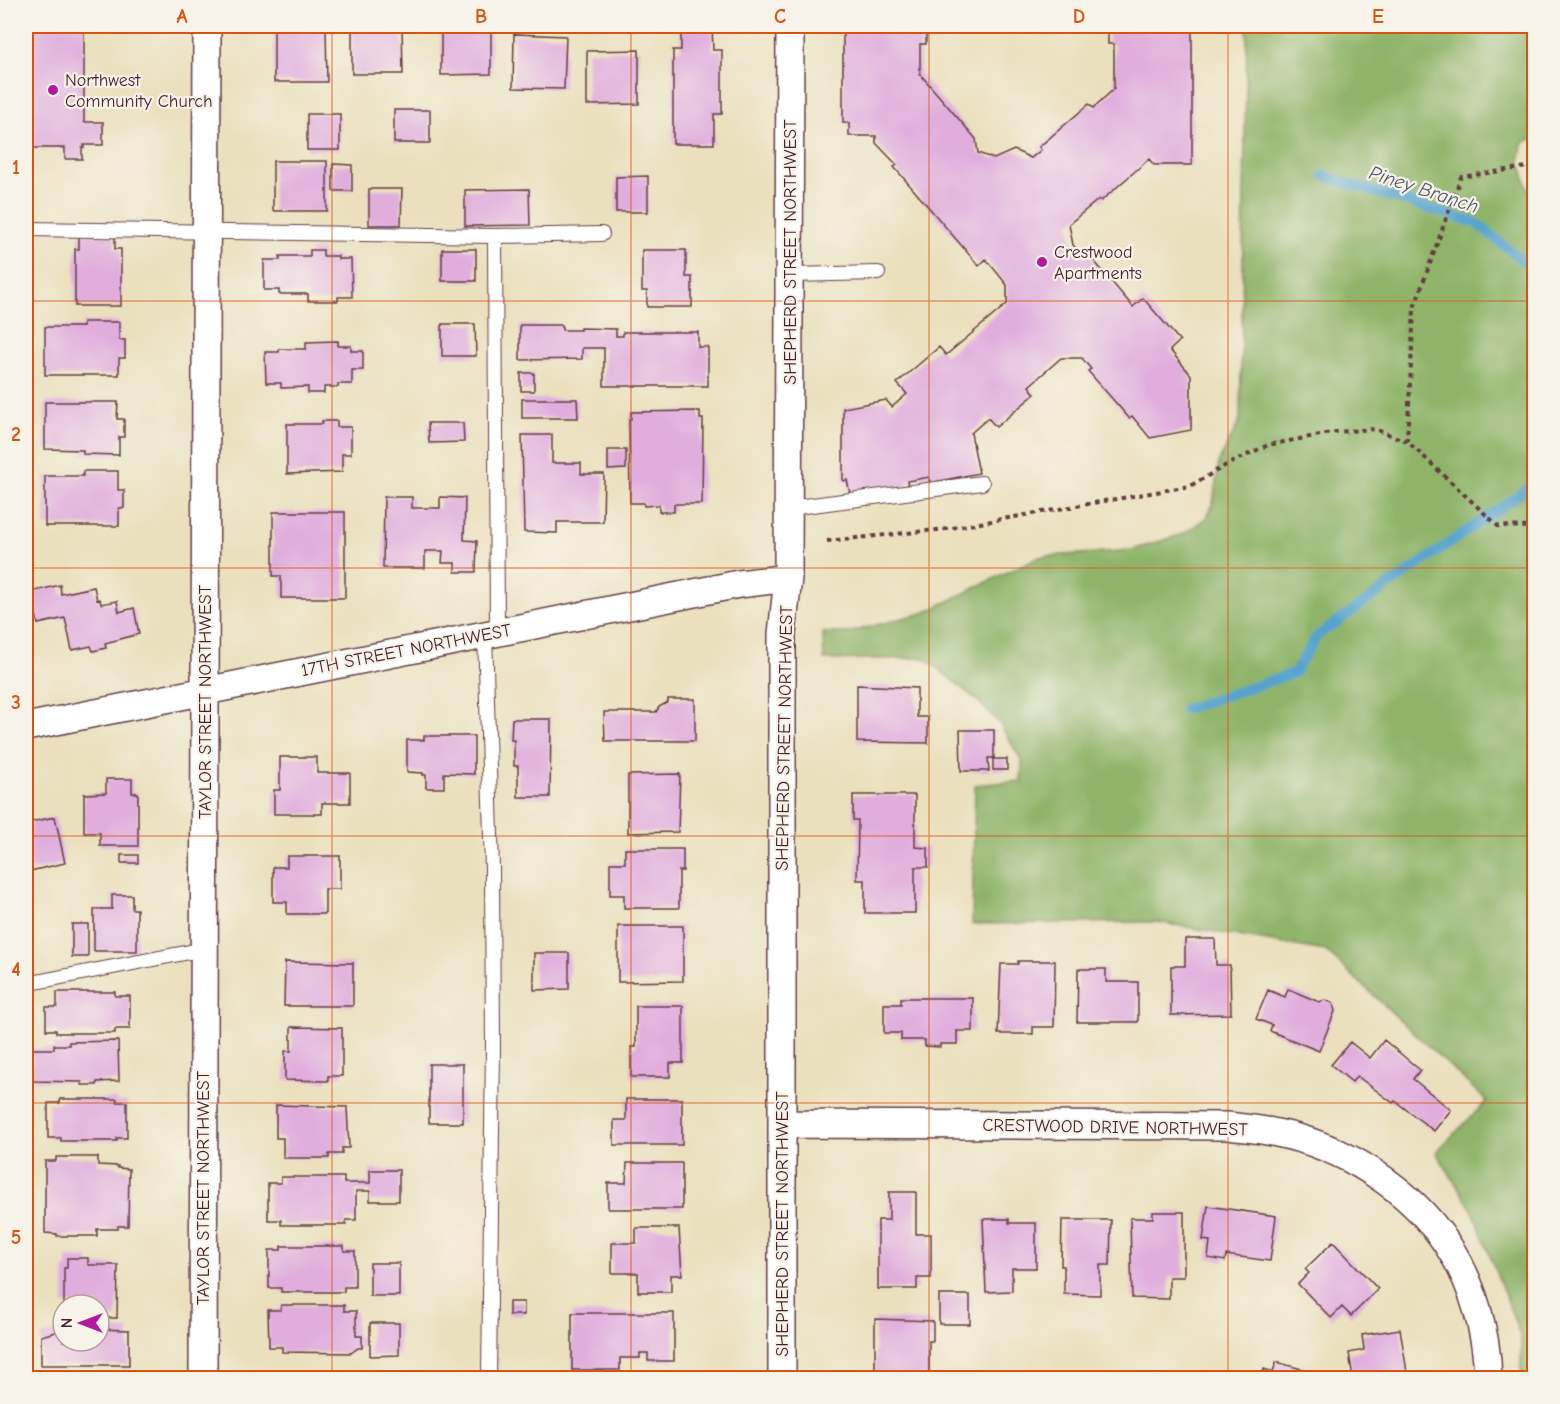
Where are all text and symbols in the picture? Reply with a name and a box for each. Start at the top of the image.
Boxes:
text: A [176,5,188,28]
text: B [475,5,487,28]
text: C [774,5,786,28]
text: D [1073,5,1085,28]
text: E [1372,5,1384,28]
place label: Northwest Community Church [65,70,213,112]
marker: Northwest Community Church [46,83,60,97]
street label: SHEPHERD STREET NORTHWEST [780,119,801,385]
text: 1 [12,156,20,179]
water label: Piney Branch [1366,161,1482,218]
place label: Crestwood Apartments [1054,242,1142,284]
marker: Crestwood Apartments [1035,255,1049,269]
text: 2 [11,423,21,446]
street label: TAYLOR STREET NORTHWEST [195,584,216,819]
street label: SHEPHERD STREET NORTHWEST [772,605,797,871]
street label: 17TH STREET NORTHWEST [299,620,514,681]
text: 3 [11,691,21,714]
text: 4 [11,958,21,981]
street label: TAYLOR STREET NORTHWEST [193,1070,214,1305]
street label: SHEPHERD STREET NORTHWEST [772,1091,793,1357]
street label: CRESTWOOD DRIVE NORTHWEST [982,1115,1248,1140]
text: 5 [11,1226,21,1249]
north arrow [51,1293,111,1353]
text: N [58,1318,76,1328]

